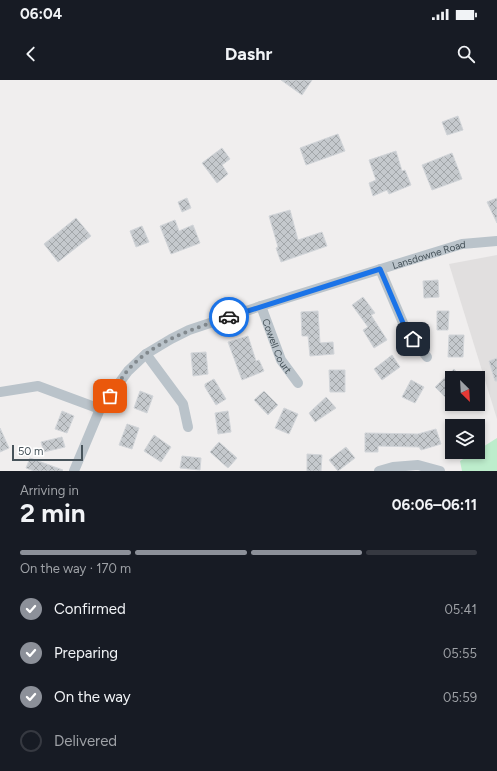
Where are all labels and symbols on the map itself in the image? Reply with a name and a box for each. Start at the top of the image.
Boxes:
street label: Lansdowne Road [390,238,466,272]
courier [209,297,249,337]
street label: Cowell Court [259,317,295,376]
pin [396,322,430,356]
north arrow [445,371,485,411]
pin [93,379,127,413]
scale bar [12,443,83,462]

